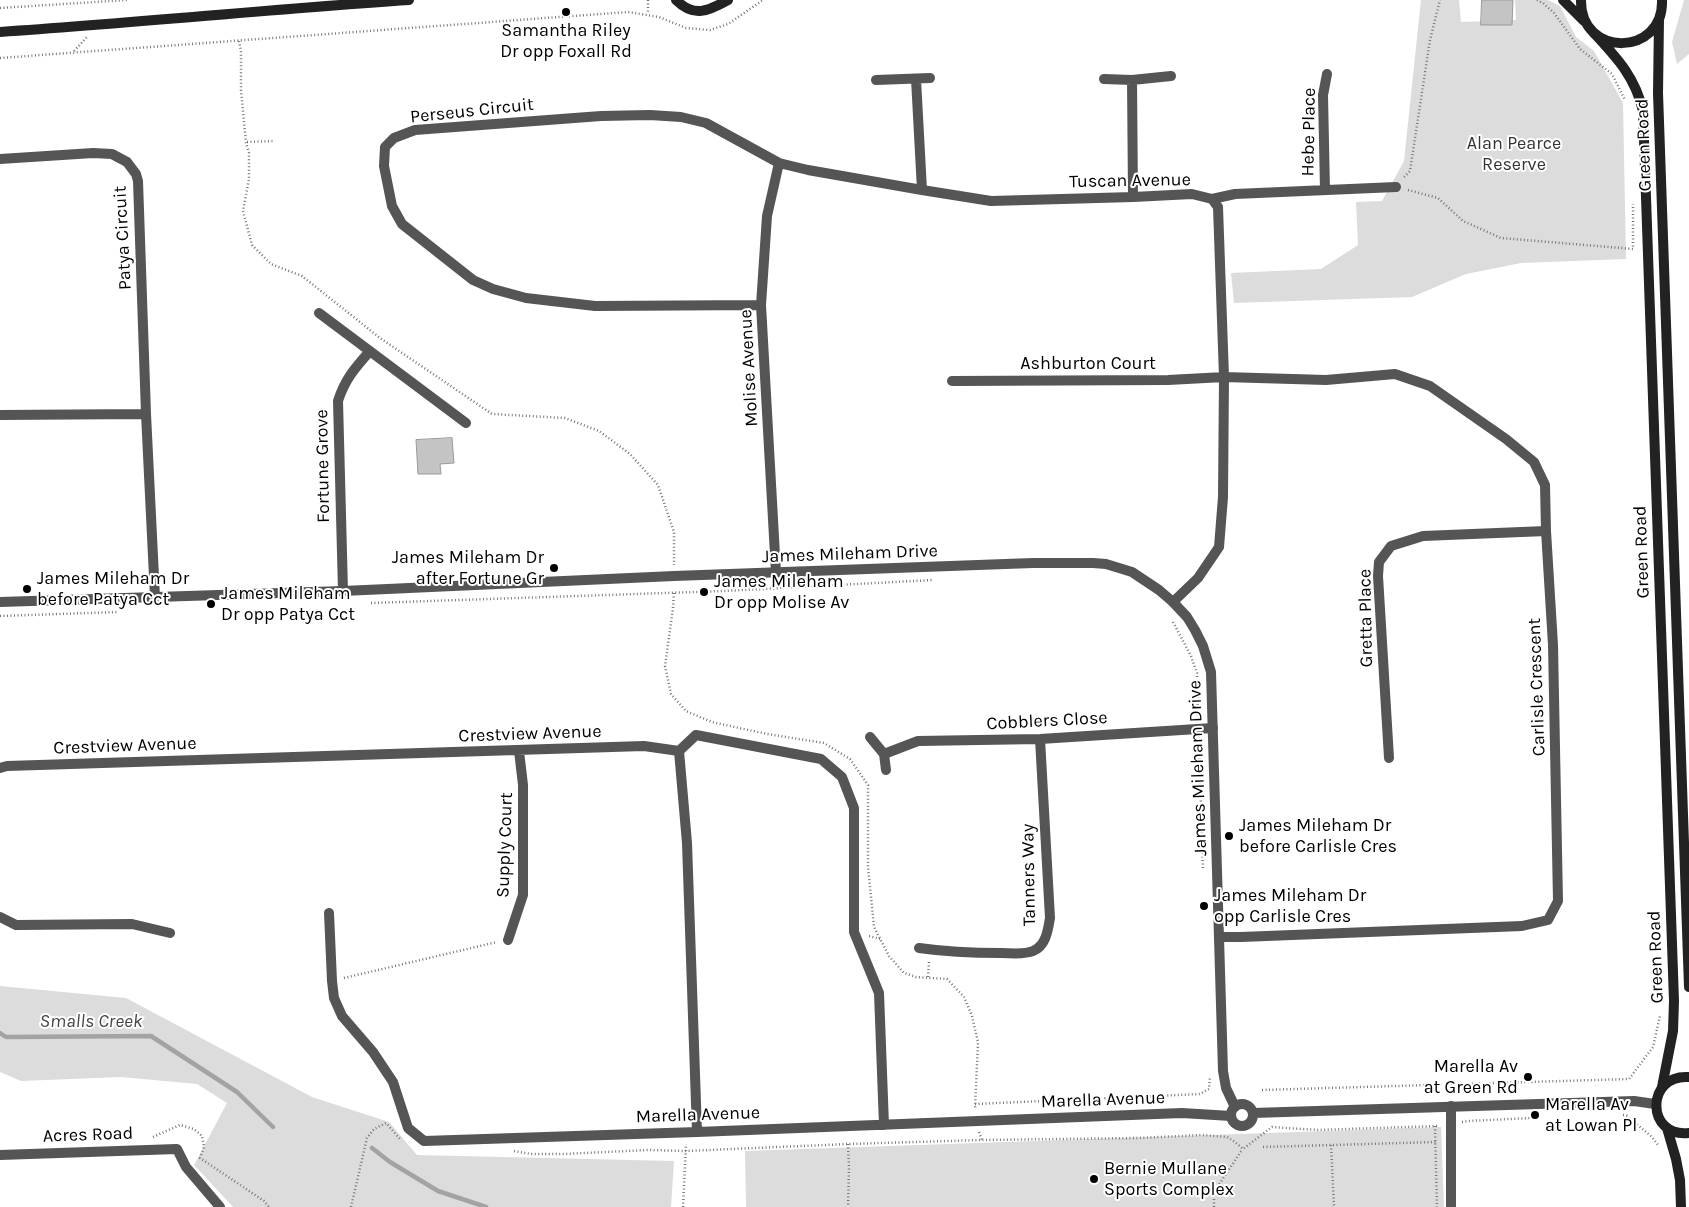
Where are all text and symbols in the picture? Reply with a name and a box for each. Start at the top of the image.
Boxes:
marker: Samantha Riley Dr opp Foxall Rd [560,6,572,18]
place label: Samantha Riley Dr opp Foxall Rd [500,20,632,62]
street label: Hebe Place [1297,87,1321,177]
street label: Perseus Circuit [409,94,535,128]
street label: Green Road [1632,98,1656,192]
park label: Alan Pearce Reserve [1467,133,1561,176]
street label: Tuscan Avenue [1069,169,1191,193]
street label: Patya Circuit [109,185,137,291]
street label: Molise Avenue [735,309,763,427]
street label: Ashburton Court [1020,353,1156,375]
street label: Fortune Grove [311,409,335,523]
street label: Green Road [1630,505,1654,599]
street label: James Mileham Drive [762,540,938,568]
place label: James Mileham Dr after Fortune Gr [392,547,544,590]
marker: James Mileham Dr after Fortune Gr [548,562,560,574]
place label: James Mileham Dr before Patya Cct [37,568,189,610]
street label: Gretta Place [1354,569,1378,667]
place label: James Mileham Dr opp Molise Av [714,571,849,614]
marker: James Mileham Dr before Patya Cct [21,583,33,595]
place label: James Mileham Dr opp Patya Cct [221,583,355,626]
marker: James Mileham Dr opp Molise Av [698,586,710,598]
marker: James Mileham Dr opp Patya Cct [205,598,217,610]
street label: Carlisle Crescent [1524,618,1550,756]
street label: James Mileham Drive [1184,680,1212,856]
street label: Cobblers Close [986,707,1108,735]
street label: Crestview Avenue [458,721,602,747]
street label: Crestview Avenue [53,733,197,759]
street label: Supply Court [492,792,518,898]
place label: James Mileham Dr before Carlisle Cres [1239,815,1397,858]
street label: Tanners Way [1017,824,1041,926]
marker: James Mileham Dr before Carlisle Cres [1223,830,1235,842]
place label: James Mileham Dr opp Carlisle Cres [1214,885,1366,928]
marker: James Mileham Dr opp Carlisle Cres [1198,900,1210,912]
street label: Green Road [1644,910,1668,1004]
water label: Smalls Creek [40,1011,142,1033]
place label: Marella Av at Green Rd [1424,1056,1518,1098]
marker: Marella Av at Green Rd [1522,1071,1534,1083]
street label: Marella Avenue [1040,1087,1166,1113]
place label: Marella Av at Lowan Pl [1545,1094,1637,1136]
street label: Marella Avenue [635,1102,761,1128]
marker: Marella Av at Lowan Pl [1529,1109,1541,1121]
street label: Acres Road [42,1123,134,1147]
place label: Bernie Mullane Sports Complex [1104,1158,1234,1200]
marker: Bernie Mullane Sports Complex [1088,1173,1100,1185]

